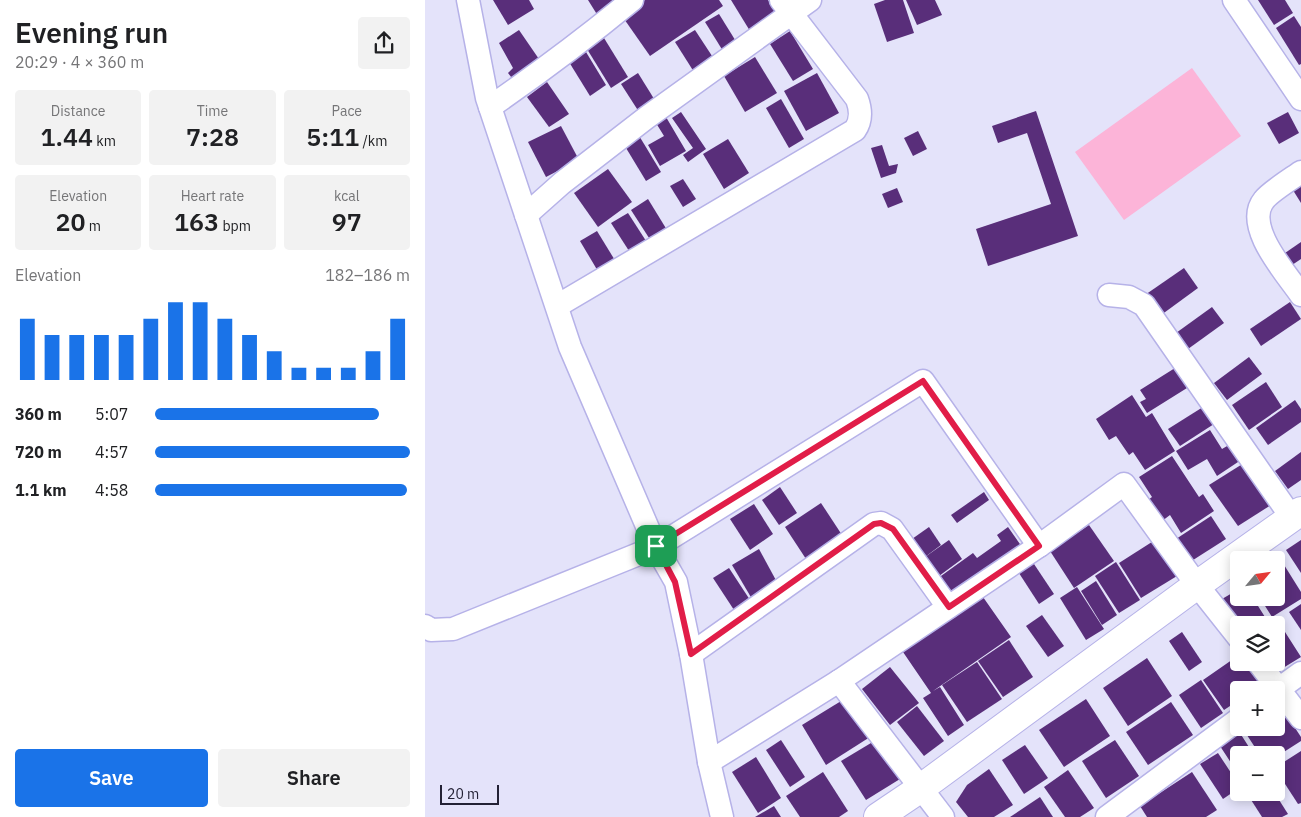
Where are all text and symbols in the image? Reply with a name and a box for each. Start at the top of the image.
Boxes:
text: Evening run [15,14,168,51]
button: share [358,17,410,69]
text: 20:29 · 4 × 360 m [15,52,144,72]
text: Distance [51,102,105,120]
text: Time [197,102,228,120]
text: Pace [332,102,362,120]
text: 1.44 [40,120,93,153]
text: 7:28 [186,120,239,153]
text: 5:11 [306,120,359,153]
text: km [93,132,116,150]
text: /km [359,132,387,150]
text: Elevation [49,187,107,205]
text: Heart rate [181,187,244,205]
text: kcal [334,187,360,205]
text: 20 [55,205,85,238]
text: 163 [174,205,219,238]
text: 97 [332,205,362,238]
text: m [85,217,101,235]
text: bpm [219,217,251,235]
text: Elevation [15,265,81,285]
text: 182–186 m [325,265,410,285]
text: 360 m [15,404,62,424]
text: 5:07 [95,404,128,424]
text: 720 m [15,442,62,462]
text: 4:57 [95,442,128,462]
text: 1.1 km [15,480,66,500]
text: 4:58 [95,480,128,500]
pin [635,525,677,567]
icon: arrive [642,532,670,560]
north arrow [1230,551,1285,606]
map controls [1230,551,1285,801]
button: layers [1230,616,1285,671]
button: + [1230,681,1285,736]
button: − [1230,746,1285,801]
button: Save [15,749,208,807]
button: Share [218,749,410,807]
scale bar [440,782,499,805]
text: 20 m [447,785,479,803]

